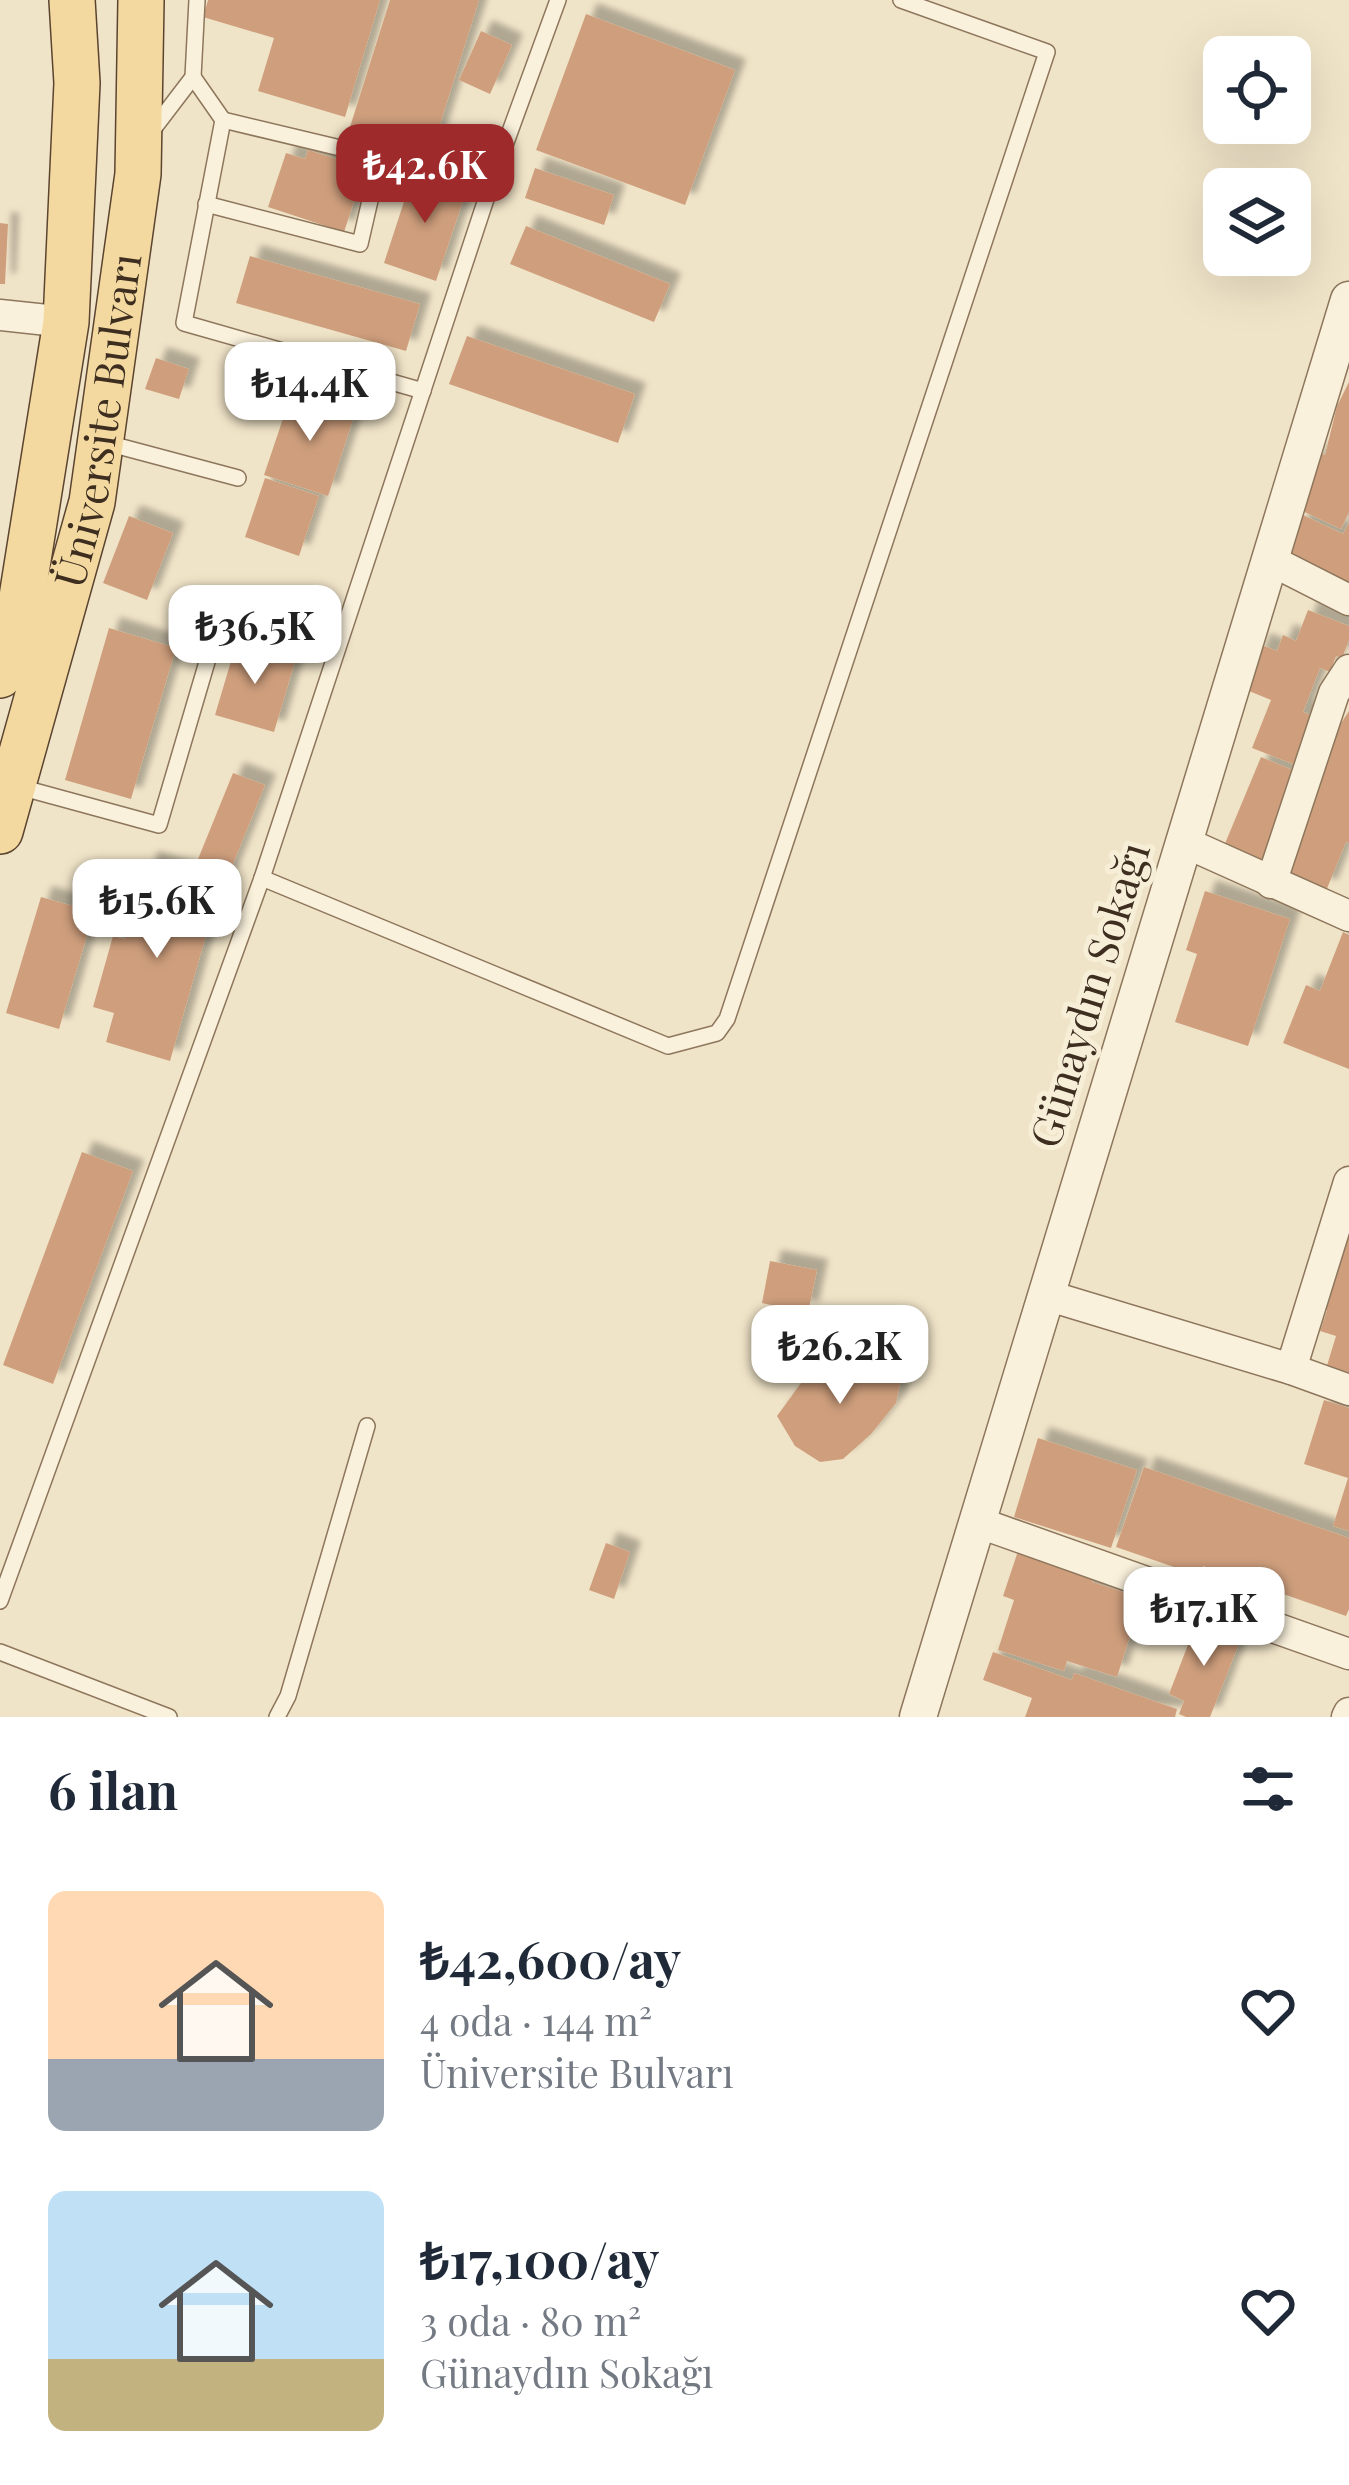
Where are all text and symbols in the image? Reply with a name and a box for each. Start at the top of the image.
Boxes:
map controls [1203,36,1311,276]
button: locate [1203,36,1311,144]
pin: ₺42.6K [327,124,523,226]
text: ₺42.6K [363,137,487,189]
button: layers [1203,168,1311,276]
street label: Üniversite Bulvarı [40,250,153,593]
pin: ₺14.4K [212,342,408,444]
text: ₺14.4K [252,355,368,407]
pin: ₺36.5K [157,585,353,687]
text: ₺36.5K [196,598,314,650]
street label: Günaydın Sokağı [1015,835,1161,1154]
pin: ₺15.6K [59,859,255,961]
text: ₺15.6K [100,872,214,924]
pin: ₺26.2K [742,1305,938,1407]
text: ₺26.2K [778,1318,902,1370]
pin: ₺17.1K [1106,1567,1302,1669]
text: ₺17.1K [1151,1580,1257,1632]
text: 6 ilan [48,1755,178,1823]
icon: filters [1235,1756,1301,1822]
text: ₺42,600/ay [420,1924,681,1992]
icon: home [144,1939,288,2083]
icon: heart [1235,1978,1301,2044]
text: 4 oda · 144 m² [420,1994,652,2046]
text: Üniversite Bulvarı [420,2046,734,2098]
text: ₺17,100/ay [420,2224,659,2292]
icon: home [144,2239,288,2383]
icon: heart [1235,2278,1301,2344]
text: 3 oda · 80 m² [420,2294,641,2346]
text: Günaydın Sokağı [420,2346,713,2398]

